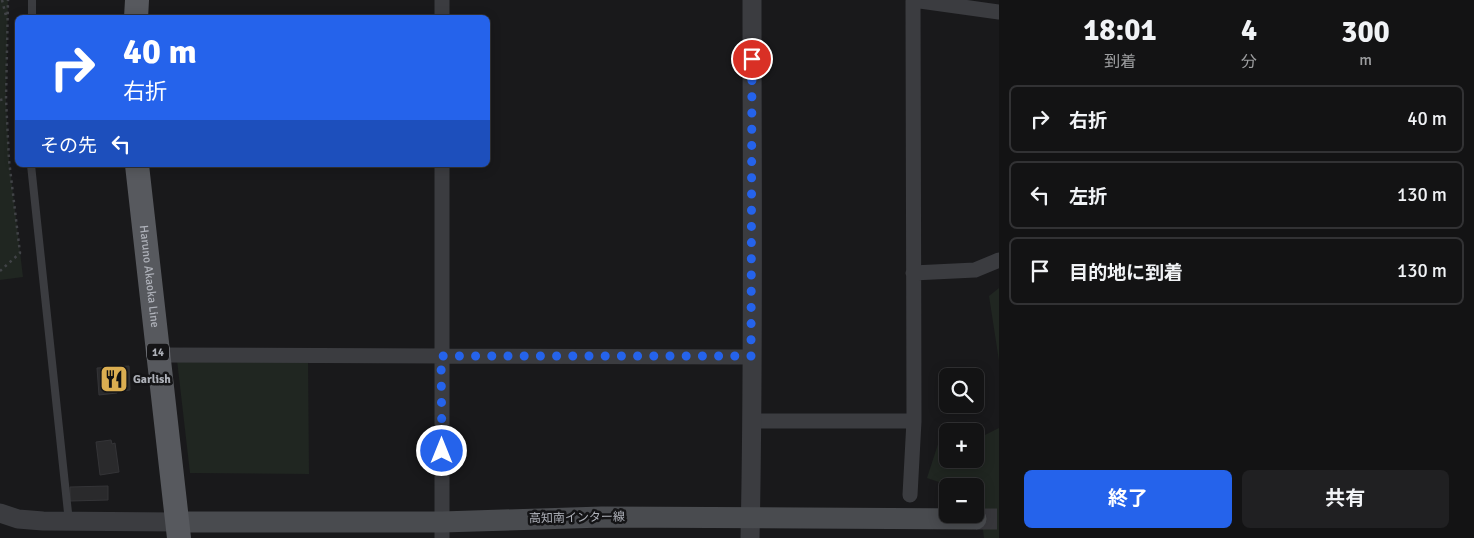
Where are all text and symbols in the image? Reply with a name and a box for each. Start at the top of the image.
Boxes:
text: 18:01 [1083,12,1157,49]
text: 4 [1241,12,1257,49]
text: 300 [1341,14,1390,51]
text: 40 m [123,30,197,73]
icon: right [40,35,105,100]
pin [731,38,773,80]
icon: arrive [738,45,766,73]
text: m [1359,50,1372,70]
text: 到着 [1104,52,1136,72]
text: 分 [1241,52,1257,72]
text: 右折 [123,78,167,105]
icon: right [1026,105,1054,133]
text: 40 m [1407,107,1447,131]
text: 右折 [1069,109,1107,133]
icon: left [107,130,135,158]
text: その先 [40,134,97,158]
icon: left [1026,181,1054,209]
text: 130 m [1397,183,1447,207]
text: 左折 [1069,185,1107,209]
street label: Haruno Akaoka Line [136,224,163,328]
icon: arrive [1026,257,1054,285]
text: 130 m [1397,259,1447,283]
text: 目的地に到着 [1069,261,1183,285]
road number: 14 [147,344,169,361]
restaurant icon: Garlish [99,364,129,394]
map controls [939,368,984,523]
button: search [939,368,984,413]
place label: Garlish [133,372,171,387]
button: + [939,423,984,468]
position arrow [415,424,467,476]
button: 終了 [1024,470,1232,528]
button: 共有 [1242,470,1449,528]
button: − [939,478,984,523]
street label: 高知南インター線 [529,510,625,526]

